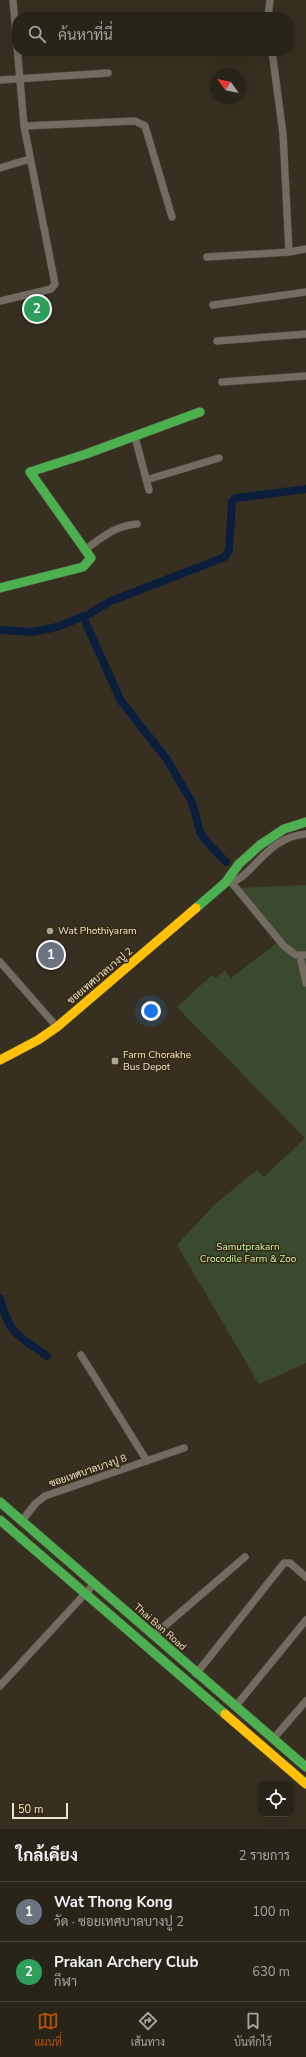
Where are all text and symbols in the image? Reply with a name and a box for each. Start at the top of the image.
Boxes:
search box [12,12,294,56]
icon: search [26,23,48,45]
text: ค้นหาที่นี่ [58,25,113,45]
north arrow [210,68,246,104]
pin: 2 [24,294,50,324]
place label: Wat Phothiyaram [58,924,137,938]
marker: Wat Phothiyaram [45,926,55,936]
pin: 1 [38,940,64,970]
street label: ซอยเทศบาลบางปู 2 [64,944,136,1008]
your location [141,1001,161,1021]
place label: Farm Chorakhe Bus Depot [123,1048,191,1074]
marker: Farm Chorakhe Bus Depot [110,1056,120,1066]
park label: Samutprakarn Crocodile Farm & Zoo [200,1240,297,1266]
street label: ซอยเทศบาลบางปู 8 [47,1451,129,1491]
street label: Thai Ban Road [131,1600,189,1654]
map controls [258,1781,294,1817]
button: locate [258,1781,294,1817]
scale bar [12,1801,68,1820]
text: 50 m [18,1802,43,1817]
text: ใกล้เคียง [16,1844,78,1867]
text: 2 รายการ [239,1847,290,1865]
text: Wat Thong Kong [54,1892,173,1912]
text: 1 [25,1903,33,1921]
text: 100 m [252,1903,290,1921]
text: วัด · ซอยเทศบาลบางปู 2 [54,1913,184,1931]
text: Prakan Archery Club [54,1952,198,1972]
text: 2 [25,1963,33,1981]
text: 630 m [252,1963,290,1981]
text: กีฬา [54,1973,77,1991]
tab: แผนที่ [34,2010,62,2050]
tab: เส้นทาง [131,2010,165,2050]
tab: บันทึกไว้ [234,2010,272,2050]

